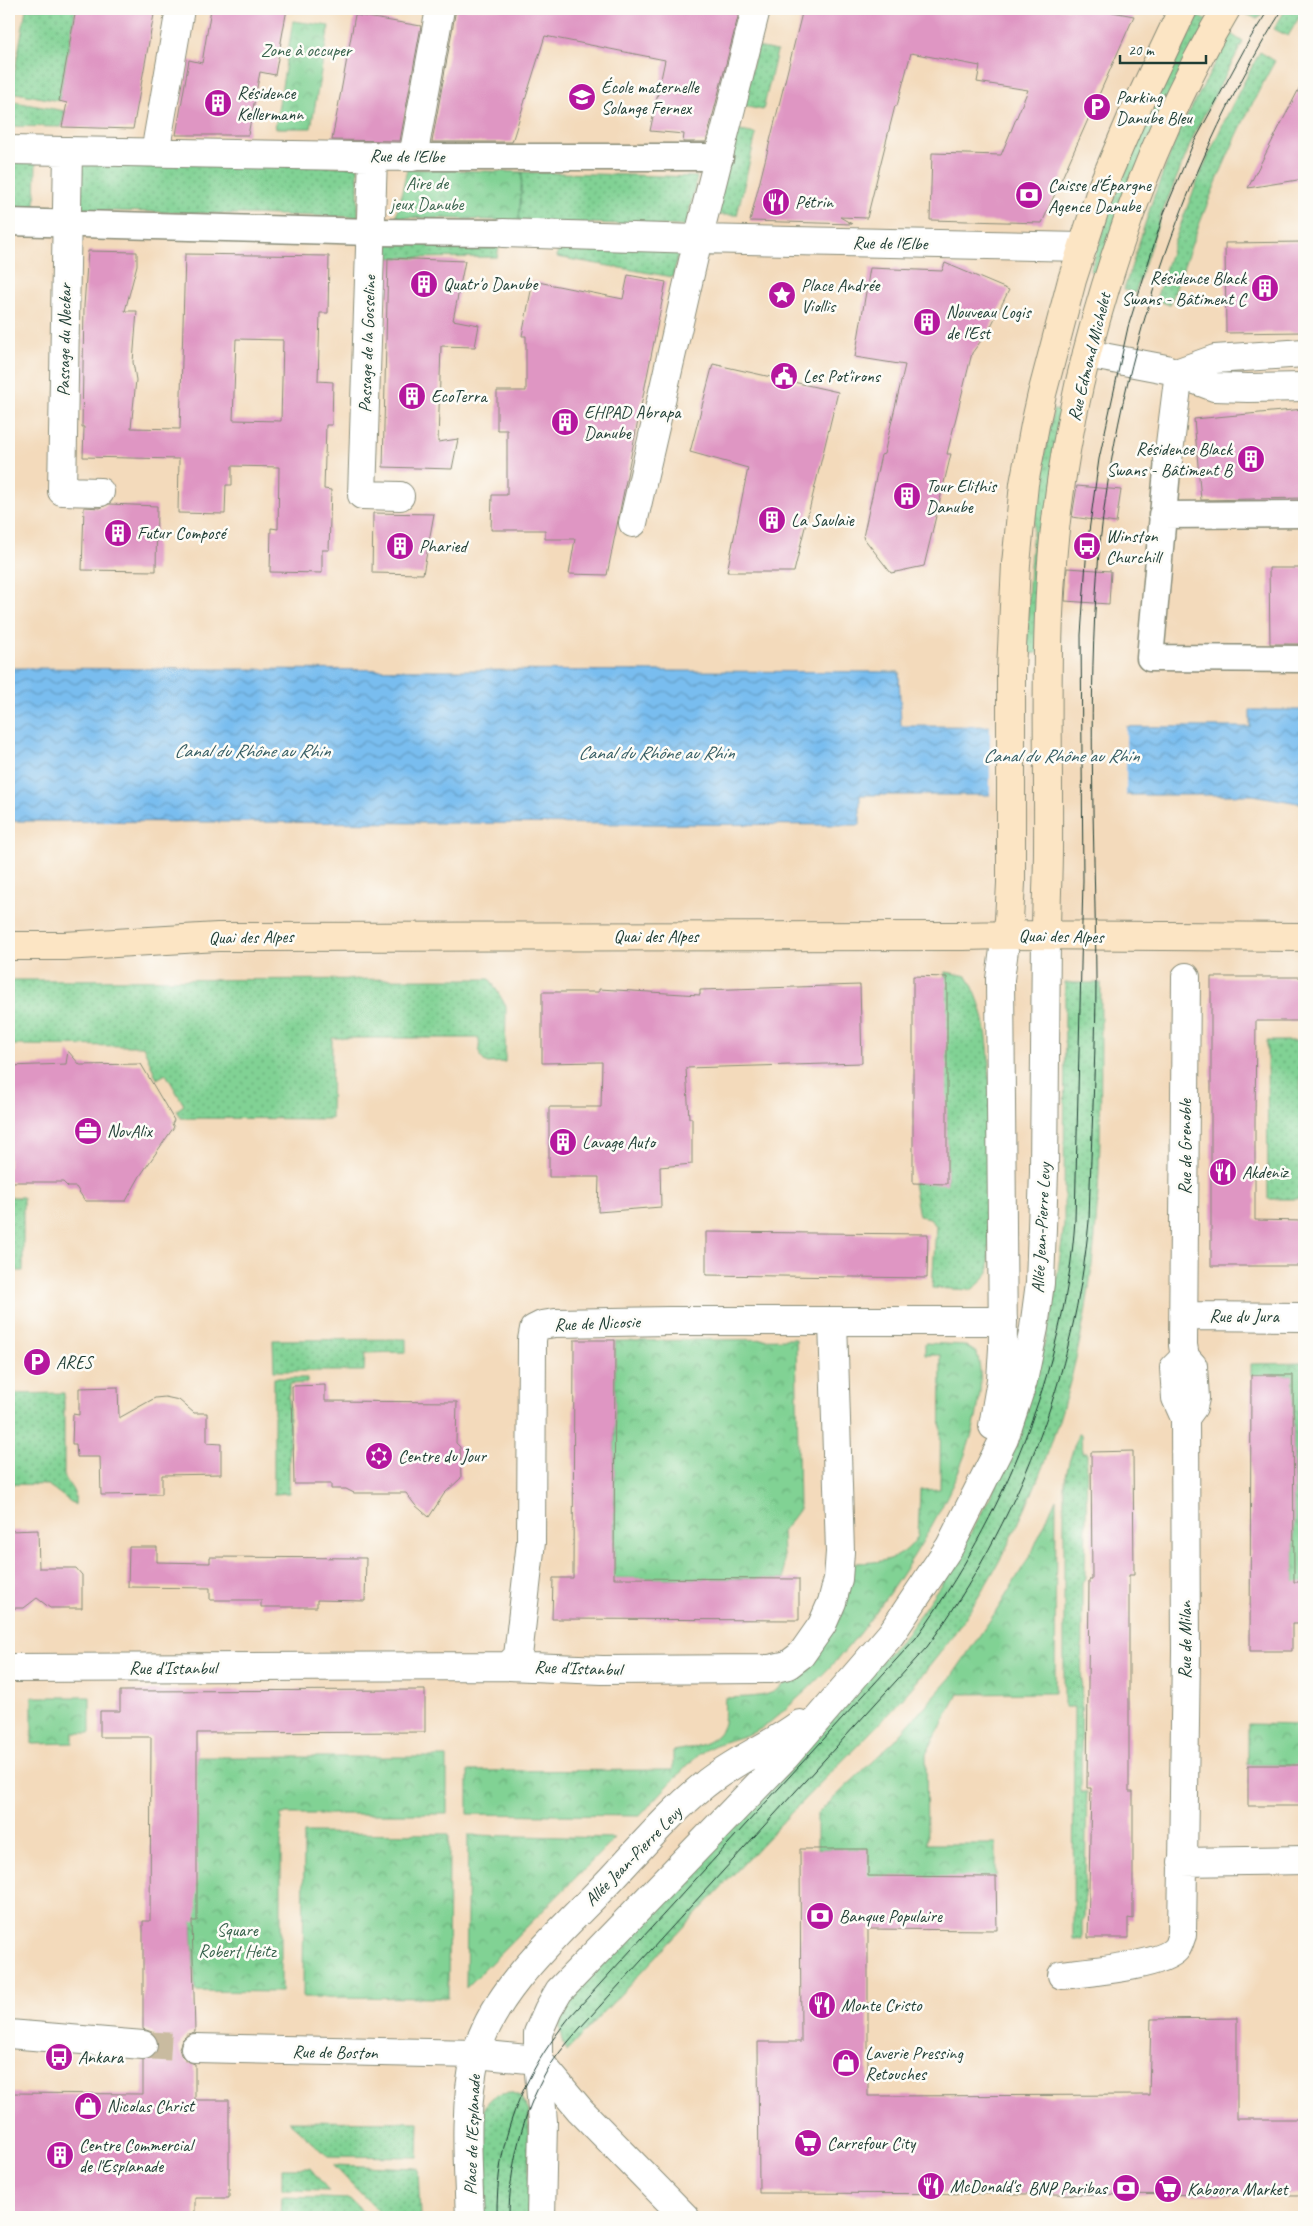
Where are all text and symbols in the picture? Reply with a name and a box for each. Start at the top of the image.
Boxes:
scale bar [1120,32,1207,64]
park label: Zone à occuper [261,39,354,61]
text: 20 m [1128,41,1155,60]
place label: École maternelle Solange Fernex [601,76,700,119]
place label: Résidence Kellermann [237,82,304,125]
school or university icon: École maternelle Solange Fernex [567,82,597,112]
place label: Parking Danube Bleu [1116,86,1193,129]
building icon: Résidence Kellermann [203,88,233,118]
parking icon: Parking Danube Bleu [1082,92,1112,122]
street label: Rue de l'Elbe [369,144,446,168]
park label: Aire de jeux Danube [389,172,465,215]
place label: Caisse d'Épargne Agence Danube [1048,174,1152,217]
bank icon: Caisse d'Épargne Agence Danube [1014,180,1044,210]
restaurant icon: Pétrin [761,187,791,217]
place label: Pétrin [795,191,834,213]
street label: Rue de l'Elbe [852,231,929,255]
place label: Résidence Black Swans - Bâtiment C [1121,267,1248,310]
building icon: Quatr'o Danube [409,269,439,299]
place label: Quatr'o Danube [443,273,538,295]
building icon: Résidence Black Swans - Bâtiment C [1250,273,1280,303]
street label: Passage de la Gosseline [354,274,380,413]
place label: Place Andrée Viollis [801,274,881,317]
place icon: Place Andrée Viollis [767,280,797,310]
street label: Passage du Neckar [52,281,76,397]
street label: Rue Edmond Michelet [1062,289,1116,423]
place label: Nouveau Logis de l'Est [946,301,1032,344]
building icon: Nouveau Logis de l'Est [912,307,942,337]
public building icon: Les Pot'irons [769,361,799,391]
place label: Les Pot'irons [803,365,882,387]
building icon: EcoTerra [397,381,427,411]
place label: EcoTerra [431,385,488,407]
place label: EHPAD Abrapa Danube [584,401,682,444]
building icon: EHPAD Abrapa Danube [550,407,580,437]
place label: Résidence Black Swans - Bâtiment B [1107,438,1234,481]
building icon: Résidence Black Swans - Bâtiment B [1236,444,1266,474]
place label: Tour Elithis Danube [926,475,998,518]
building icon: Tour Elithis Danube [892,481,922,511]
building icon: La Saulaie [757,505,787,535]
place label: La Saulaie [791,509,855,531]
building icon: Futur Composé [103,518,133,548]
place label: Futur Composé [137,522,229,544]
place label: Winston Churchill [1106,525,1163,568]
building icon: Pharied [385,531,415,561]
bus stop icon: Winston Churchill [1072,531,1102,561]
place label: Pharied [419,535,469,557]
water label: Canal du Rhône au Rhin [174,739,331,763]
water label: Canal du Rhône au Rhin [578,741,735,765]
water label: Canal du Rhône au Rhin [983,744,1140,768]
street label: Quai des Alpes [1018,924,1106,948]
street label: Quai des Alpes [208,925,296,949]
street label: Quai des Alpes [614,925,700,947]
street label: Rue de Grenoble [1174,1098,1196,1195]
office icon: NovAlix [73,1116,103,1146]
place label: NovAlix [107,1120,154,1142]
building icon: Lavage Auto [548,1127,578,1157]
place label: Lavage Auto [582,1131,656,1153]
restaurant icon: Akdeniz [1208,1157,1238,1187]
street label: Allée Jean-Pierre Levy [1027,1160,1055,1294]
place label: Akdeniz [1242,1161,1290,1183]
street label: Rue du Jura [1209,1305,1281,1327]
street label: Rue de Nicosie [554,1310,641,1335]
parking icon: ARES [22,1347,52,1377]
place label: ARES [56,1351,94,1373]
synagogue icon: Centre du Jour [364,1441,394,1471]
place label: Centre du Jour [398,1445,488,1467]
street label: Rue de Milan [1174,1600,1196,1679]
street label: Rue d'Istanbul [534,1655,625,1681]
street label: Rue d'Istanbul [129,1657,220,1679]
street label: Allée Jean-Pierre Levy [580,1800,687,1911]
bank icon: Banque Populaire [805,1901,835,1931]
place label: Banque Populaire [839,1905,943,1927]
park label: Square Robert Heitz [198,1919,278,1962]
restaurant icon: Monte Cristo [807,1990,837,2020]
place label: Monte Cristo [841,1994,923,2016]
street label: Rue de Boston [292,2040,379,2064]
bus stop icon: Ankara [44,2042,74,2072]
place label: Laverie Pressing Retouches [865,2042,964,2085]
place label: Ankara [78,2046,125,2068]
shop icon: Laverie Pressing Retouches [831,2048,861,2078]
street label: Place de l'Esplanade [459,2074,485,2195]
shop icon: Nicolas Christ [73,2091,103,2121]
place label: Nicolas Christ [107,2095,196,2117]
supermarket icon: Carrefour City [793,2128,823,2158]
place label: Carrefour City [827,2132,917,2154]
place label: Centre Commercial de l'Esplanade [79,2134,196,2177]
building icon: Centre Commercial de l'Esplanade [45,2140,75,2170]
restaurant icon: McDonald's [916,2171,946,2201]
bank icon: BNP Paribas [1111,2173,1141,2203]
supermarket icon: Kaboora Market [1153,2174,1183,2204]
place label: McDonald's [950,2175,1022,2197]
place label: BNP Paribas [1028,2177,1109,2199]
place label: Kaboora Market [1187,2178,1289,2200]

